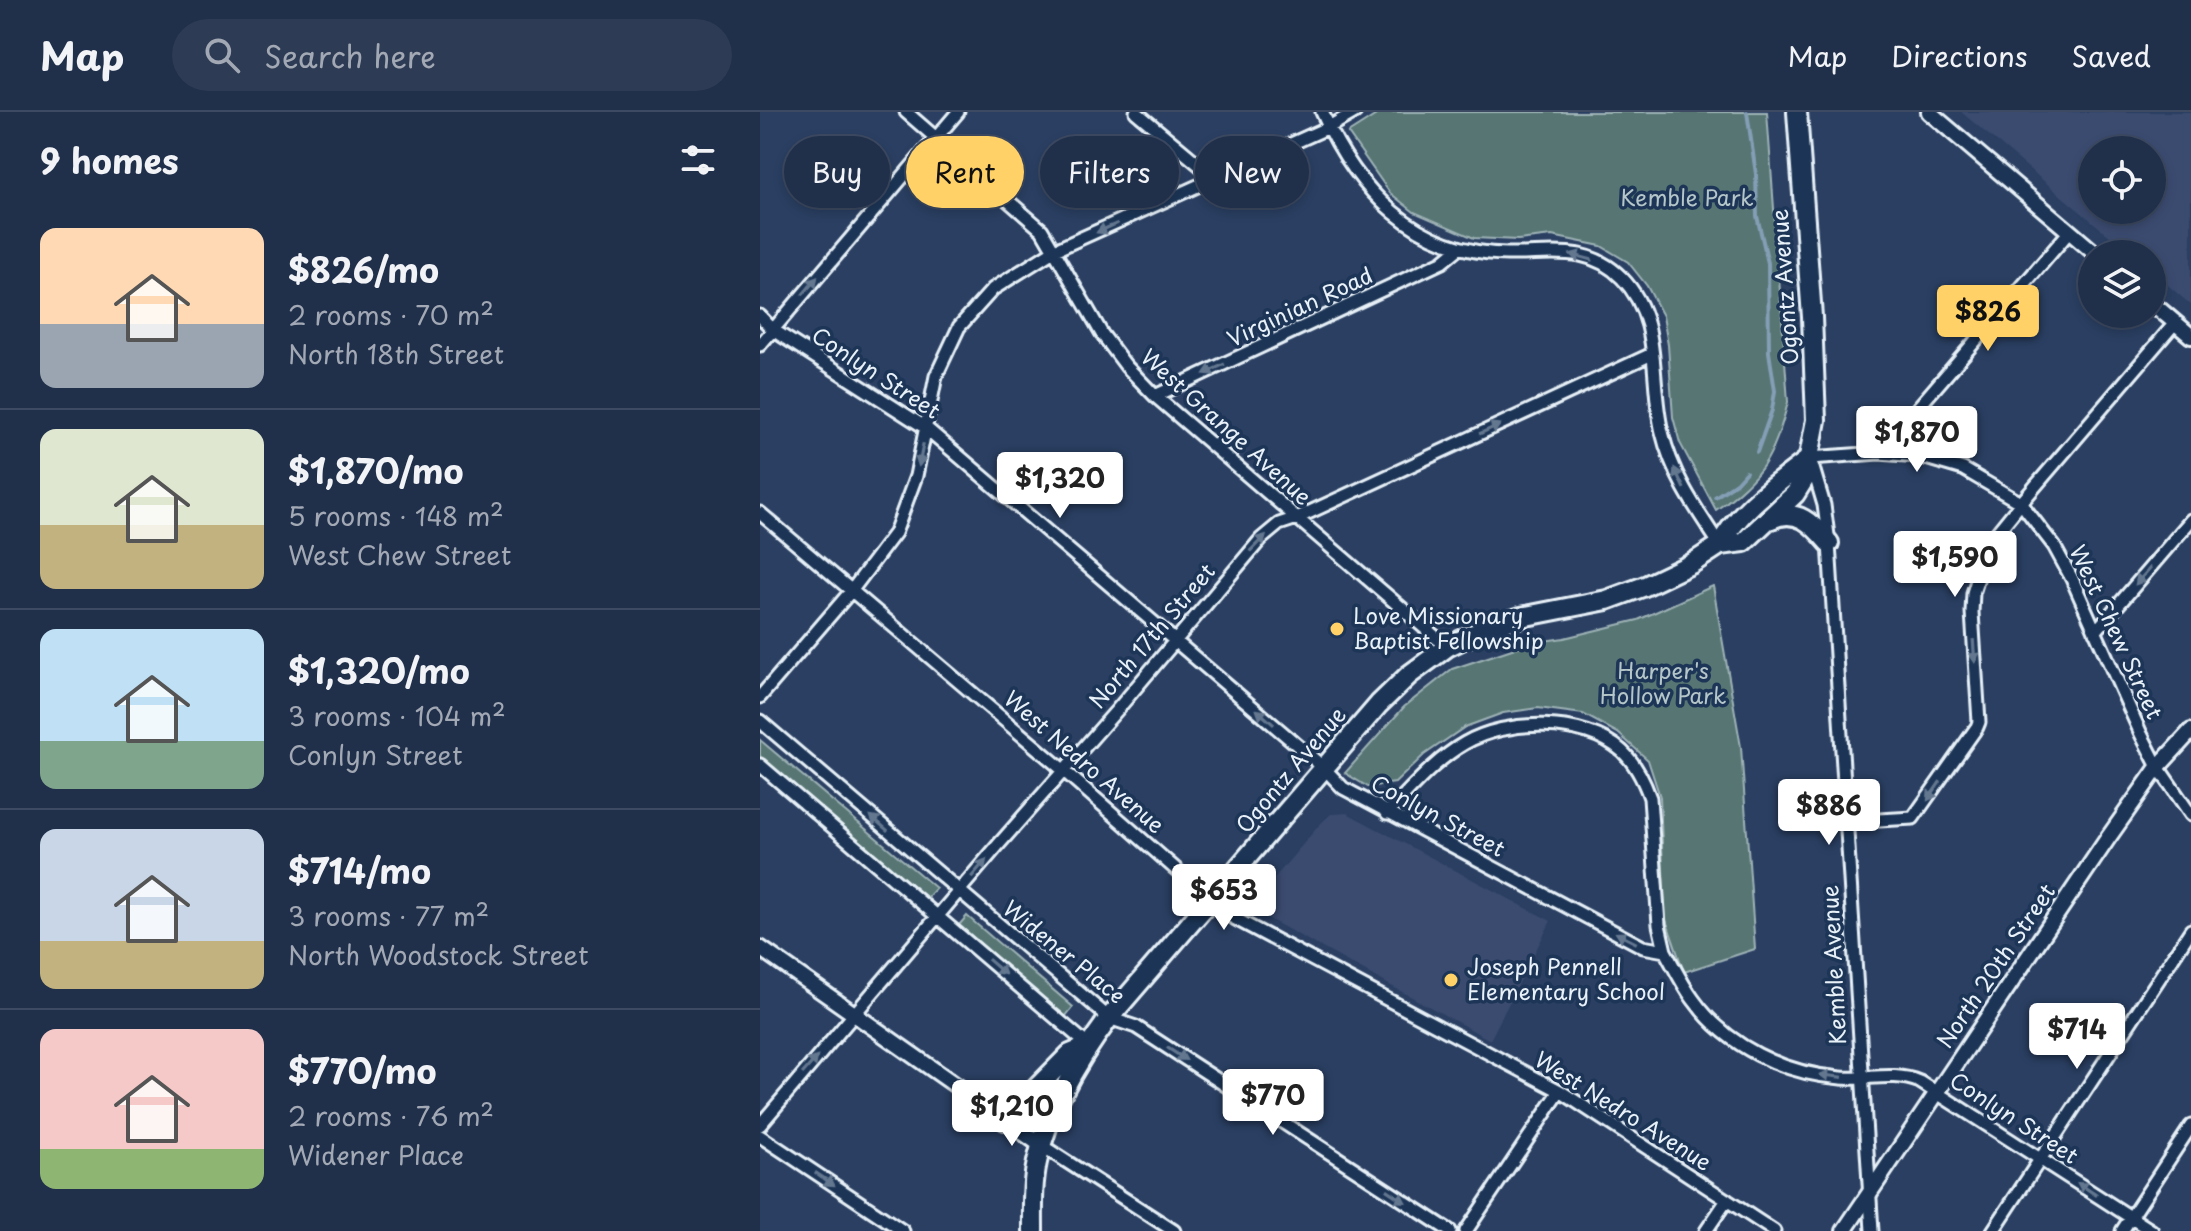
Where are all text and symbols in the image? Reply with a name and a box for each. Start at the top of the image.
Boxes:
search box [172,19,732,91]
text: Map [40,27,124,84]
icon: search [200,33,244,77]
text: Search here [264,33,436,78]
text: Map [1788,34,1847,77]
text: Directions [1891,34,2028,77]
text: Saved [2072,34,2151,77]
text: 9 homes [40,134,179,186]
chip: Buy [784,136,890,208]
chip: Rent [906,136,1024,208]
chip: Filters [1040,136,1179,208]
chip: New [1195,136,1309,208]
map controls [2078,136,2166,328]
button: locate [2078,136,2166,224]
icon: filters [676,138,720,182]
park label: Kemble Park [1620,180,1754,213]
street label: Ogontz Avenue [1762,208,1805,366]
one-way arrow [1096,221,1119,235]
button: layers [2078,240,2166,328]
text: $826/mo [288,243,439,295]
one-way arrow [1568,250,1593,262]
street label: Virginian Road [1221,257,1378,354]
icon: home [104,260,200,356]
one-way arrow [801,276,818,296]
pin: $826 [1941,285,2035,353]
text: $826 [1955,291,2021,330]
text: 2 rooms · 70 m² [288,295,494,334]
street label: Conlyn Street [806,318,948,426]
text: North 18th Street [288,334,504,373]
street label: West Grange Avenue [1134,340,1320,512]
one-way arrow [1202,362,1226,376]
pin: $1,870 [1852,406,1982,474]
text: $1,870 [1874,412,1960,451]
one-way arrow [1478,422,1502,436]
one-way arrow [914,443,927,468]
text: $1,870/mo [288,444,464,496]
pin: $1,320 [995,452,1125,520]
text: $1,320 [1015,458,1105,497]
icon: home [104,461,200,557]
one-way arrow [1672,467,1686,490]
text: 5 rooms · 148 m² [288,496,504,535]
pin: $1,590 [1890,531,2020,599]
one-way arrow [1249,534,1267,553]
text: West Chew Street [288,535,511,574]
text: $1,590 [1912,537,1998,576]
street label: West Chew Street [2062,539,2172,724]
street label: North 17th Street [1080,555,1222,715]
one-way arrow [2135,565,2152,585]
place label: Love Missionary Baptist Fellowship [1353,598,1544,656]
marker: Love Missionary Baptist Fellowship [1328,620,1346,638]
one-way arrow [1968,639,1981,664]
text: $1,320/mo [288,644,470,696]
park label: Harper's Hollow Park [1600,653,1726,711]
icon: home [104,661,200,757]
street label: West Nedro Avenue [997,682,1173,840]
text: 3 rooms · 104 m² [288,696,506,735]
street label: Ogontz Avenue [1227,699,1353,839]
one-way arrow [1255,709,1275,727]
text: Conlyn Street [288,735,463,774]
street label: Conlyn Street [1366,765,1512,864]
pin: $886 [1782,779,1876,847]
one-way arrow [1926,781,1941,802]
text: $886 [1796,785,1862,824]
one-way arrow [869,814,888,832]
text: $714/mo [288,844,431,896]
one-way arrow [970,858,987,878]
icon: home [104,861,200,957]
pin: $653 [1177,864,1271,932]
text: $653 [1190,870,1258,909]
street label: North 20th Street [1927,876,2062,1054]
street label: Kemble Avenue [1812,884,1853,1046]
street label: Widener Place [997,891,1133,1010]
text: 3 rooms · 77 m² [288,896,489,935]
one-way arrow [1615,931,1638,945]
text: North Woodstock Street [288,935,589,974]
place label: Joseph Pennell Elementary School [1467,949,1665,1007]
one-way arrow [986,958,1006,975]
marker: Joseph Pennell Elementary School [1442,971,1460,989]
pin: $714 [2030,1003,2124,1071]
text: $714 [2047,1009,2107,1048]
street label: West Nedro Avenue [1529,1042,1719,1178]
text: $770/mo [288,1044,436,1096]
one-way arrow [1167,1047,1188,1062]
one-way arrow [801,1056,819,1075]
icon: home [104,1061,200,1157]
street label: Conlyn Street [1944,1063,2086,1171]
pin: $770 [1226,1069,1320,1137]
one-way arrow [1818,1070,1843,1083]
text: $770 [1241,1075,1305,1114]
pin: $1,210 [947,1080,1077,1148]
text: $1,210 [970,1086,1054,1125]
text: 2 rooms · 76 m² [288,1096,494,1135]
text: Widener Place [288,1135,464,1174]
one-way arrow [814,1172,836,1186]
one-way arrow [2076,1181,2097,1196]
one-way arrow [1385,1188,1406,1203]

